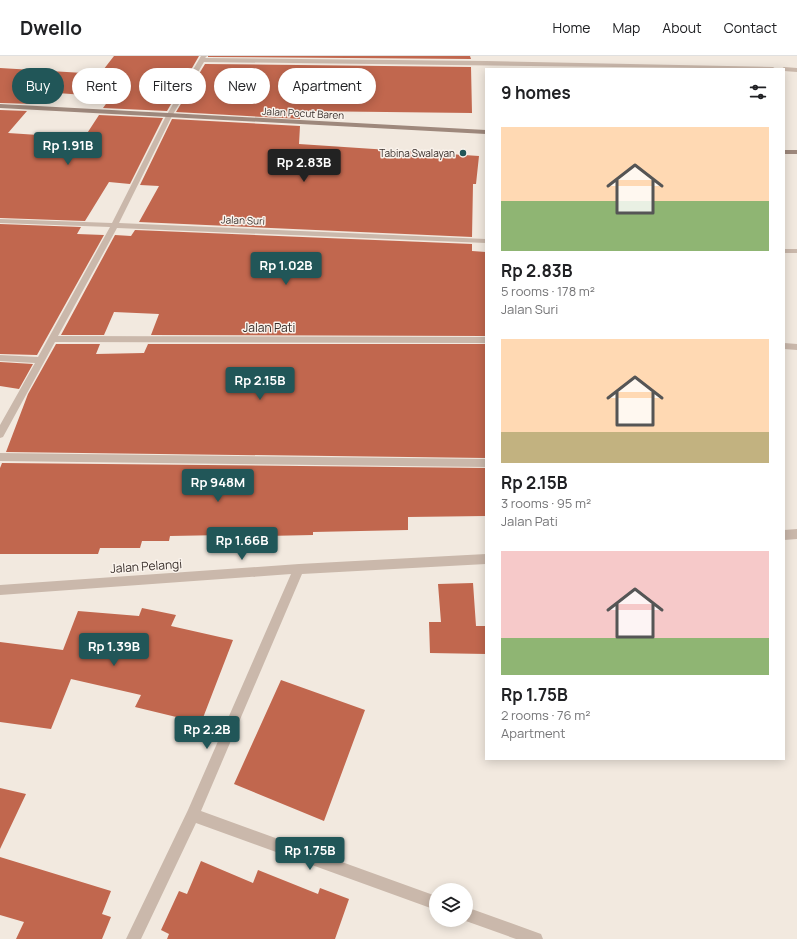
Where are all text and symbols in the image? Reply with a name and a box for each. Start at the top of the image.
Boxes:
text: Dwello [20,15,82,41]
text: Home [553,18,590,37]
text: Map [612,18,640,37]
text: About [662,18,702,37]
text: Contact [724,18,777,37]
chip: Buy [12,68,64,104]
chip: Rent [72,68,131,104]
chip: Filters [139,68,206,104]
chip: New [214,68,270,104]
chip: Apartment [278,68,376,104]
text: 9 homes [501,81,571,104]
icon: filters [747,81,769,103]
street label: Jalan Pocut Baren [262,104,344,122]
pin: Rp 1.91B [27,132,109,166]
text: Rp 1.91B [43,136,93,154]
place label: Tabina Swalayan [379,146,455,160]
marker: Tabina Swalayan [458,148,468,158]
pin: Rp 2.83B [263,149,345,183]
text: Rp 2.83B [277,153,331,171]
icon: home [599,153,671,225]
street label: Jalan Suri [221,212,265,228]
pin: Rp 1.02B [245,252,327,286]
text: Rp 1.02B [260,256,312,274]
text: Rp 2.83B [501,259,572,282]
text: 5 rooms · 178 m² [501,282,595,300]
text: Jalan Suri [501,300,558,318]
street label: Jalan Pati [243,319,295,336]
icon: home [599,365,671,437]
pin: Rp 2.15B [219,367,301,401]
text: Rp 2.15B [235,371,285,389]
pin: Rp 948M [181,469,255,503]
text: Rp 2.15B [501,471,567,494]
text: Rp 948M [191,473,245,491]
text: 3 rooms · 95 m² [501,494,591,512]
text: Jalan Pati [501,512,558,530]
pin: Rp 1.66B [201,527,283,561]
text: Rp 1.66B [216,531,268,549]
street label: Jalan Pelangi [110,555,182,577]
icon: home [599,577,671,649]
pin: Rp 1.39B [73,633,155,667]
text: Rp 1.39B [88,637,140,655]
text: Rp 1.75B [501,683,568,706]
text: 2 rooms · 76 m² [501,706,590,724]
pin: Rp 2.2B [170,716,244,750]
text: Rp 2.2B [184,720,230,738]
text: Apartment [501,724,565,742]
pin: Rp 1.75B [269,837,351,871]
text: Rp 1.75B [284,841,336,859]
map controls [429,883,473,927]
button: layers [429,883,473,927]

